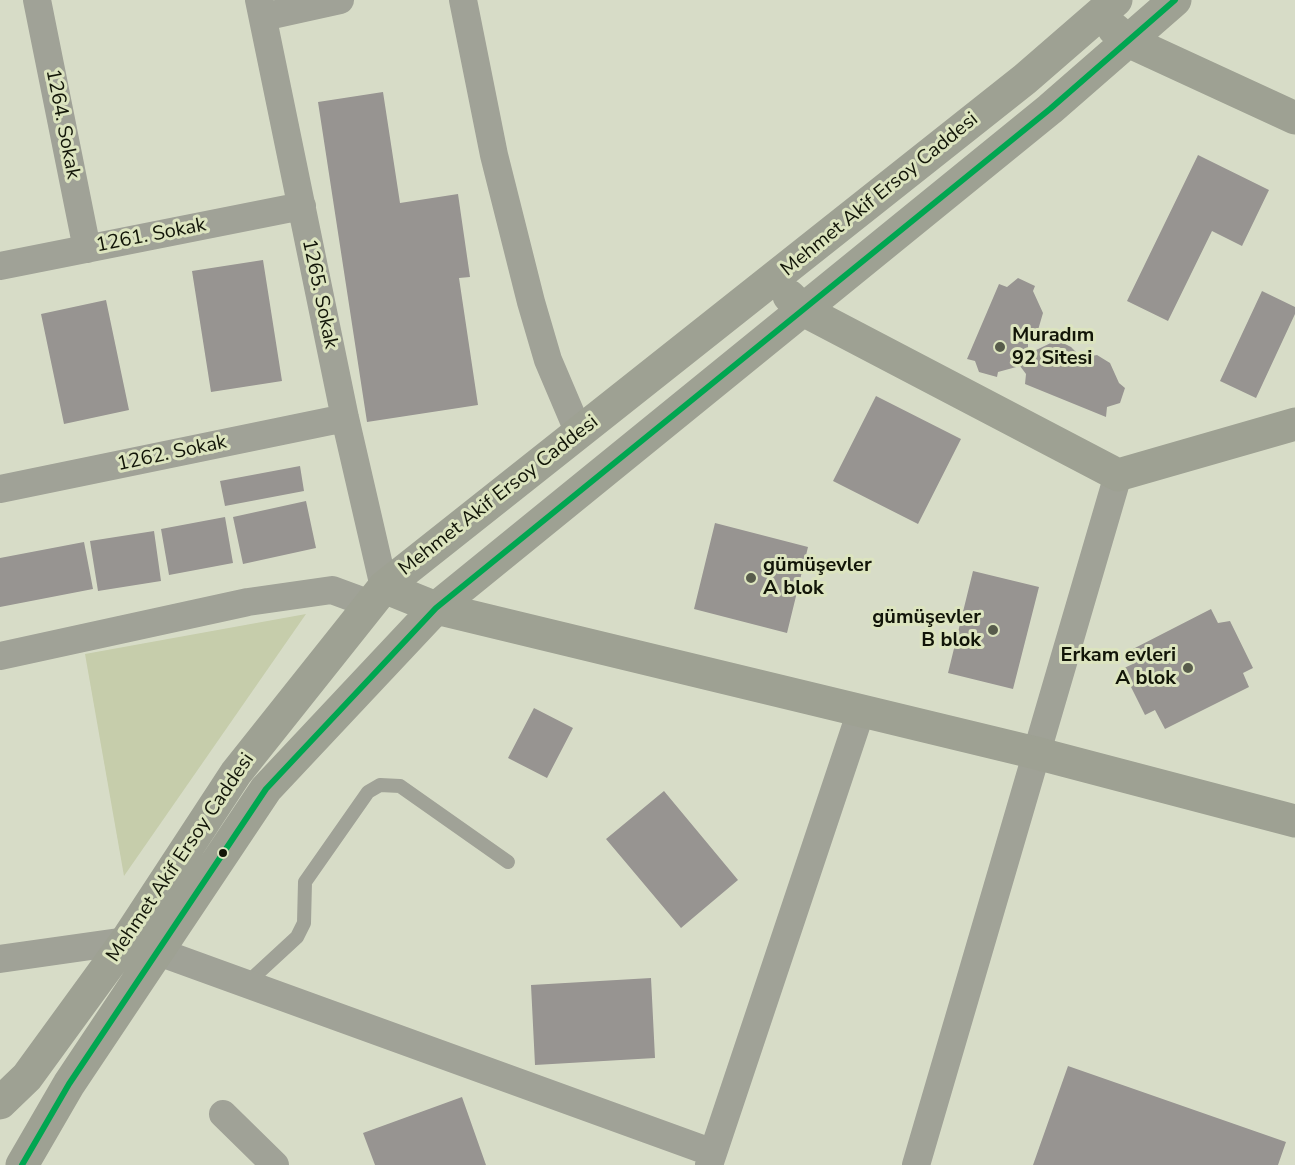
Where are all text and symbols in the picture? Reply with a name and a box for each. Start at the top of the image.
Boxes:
street label: 1264. Sokak [40,67,84,181]
street label: Mehmet Akif Ersoy Caddesi [777,108,983,282]
street label: 1261. Sokak [94,214,208,258]
street label: 1265. Sokak [296,237,342,351]
place label: Muradım 92 Sitesi [1012,324,1094,371]
marker: Muradım 92 Sitesi [993,340,1007,354]
street label: Mehmet Akif Ersoy Caddesi [394,411,604,581]
street label: 1262. Sokak [115,431,229,477]
place label: gümüşevler A blok [763,554,872,601]
marker: gümüşevler A blok [744,571,758,585]
place label: gümüşevler B blok [872,606,981,653]
marker: gümüşevler B blok [986,623,1000,637]
place label: Erkam evleri A blok [1060,644,1176,691]
marker: Erkam evleri A blok [1181,661,1195,675]
street label: Mehmet Akif Ersoy Caddesi [102,749,260,967]
unlabelled marker [217,847,229,859]

